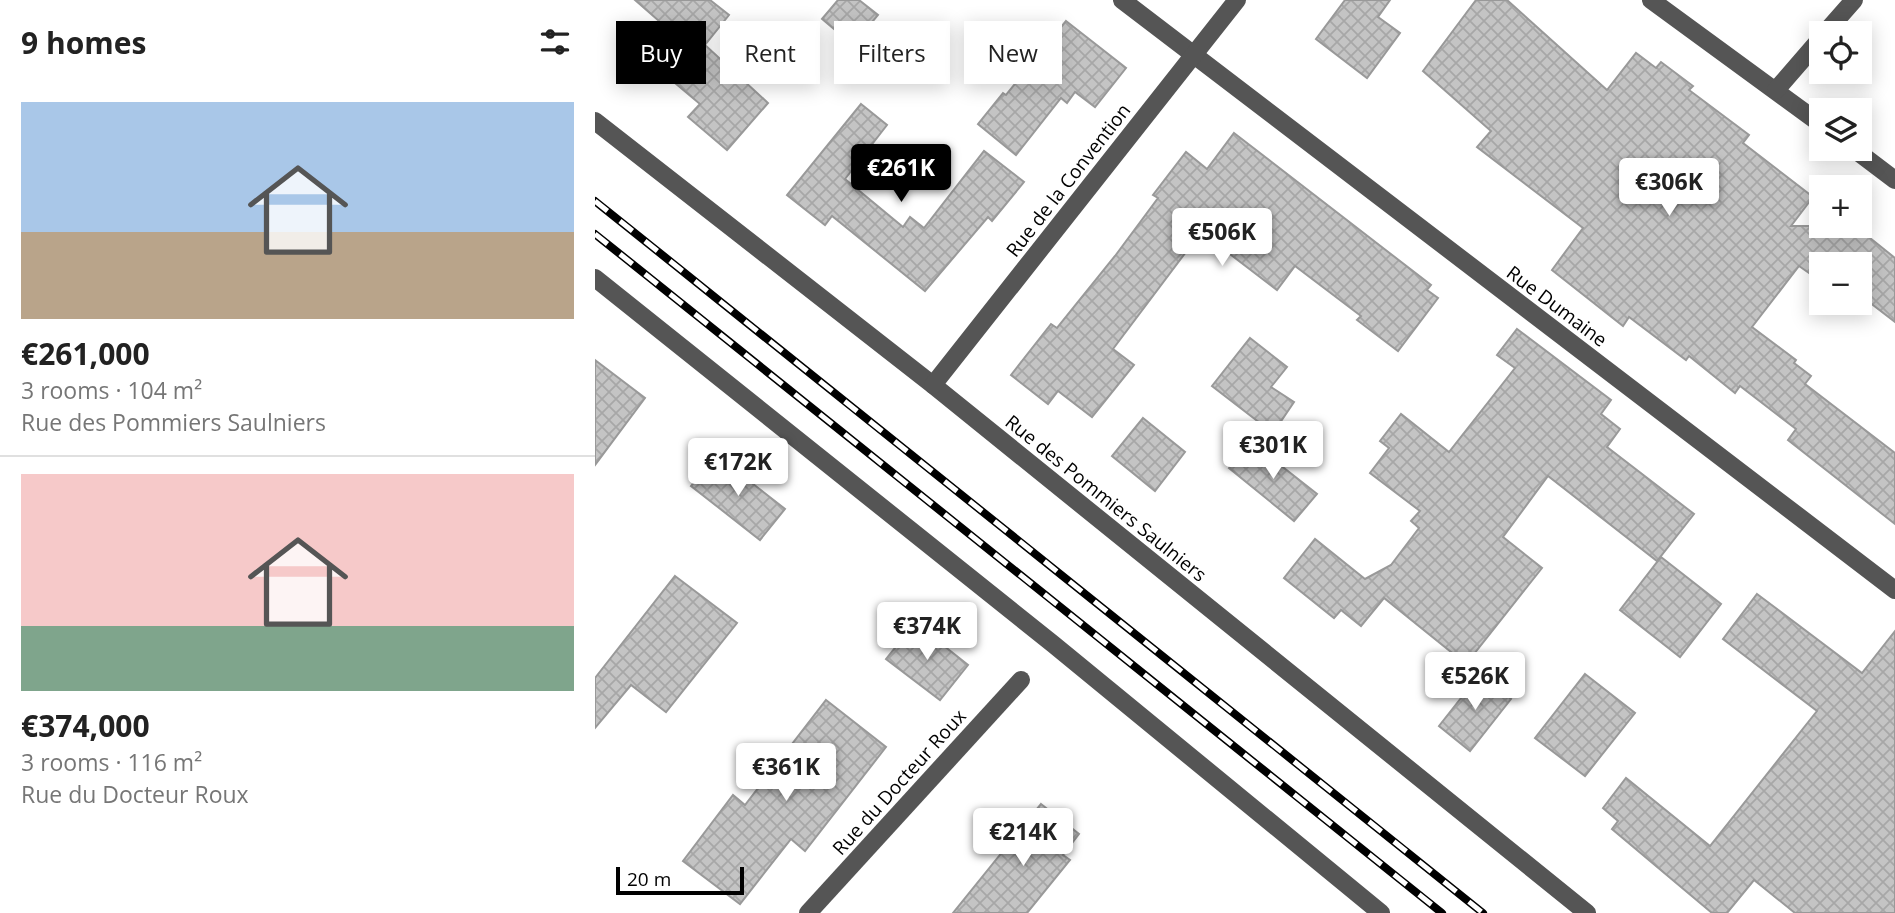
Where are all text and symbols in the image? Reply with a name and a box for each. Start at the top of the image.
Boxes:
chip: Buy [616,21,706,84]
chip: Rent [720,21,820,84]
chip: Filters [834,21,950,84]
chip: New [964,21,1062,84]
map controls [1809,21,1872,315]
button: locate [1809,21,1872,84]
text: 9 homes [21,22,146,63]
icon: filters [536,23,574,61]
street label: Rue de la Convention [1000,98,1136,262]
button: layers [1809,98,1872,161]
pin: €261K [852,144,950,204]
icon: home [235,147,361,273]
text: €261K [867,151,935,183]
pin: €306K [1620,158,1718,218]
text: €306K [1635,165,1703,197]
button: + [1809,175,1872,238]
pin: €506K [1173,208,1271,268]
text: €506K [1188,215,1256,247]
button: − [1809,252,1872,315]
street label: Rue Dumaine [1501,260,1613,352]
text: €261,000 [21,333,150,374]
text: 3 rooms · 104 m² [21,374,202,406]
text: Rue des Pommiers Saulniers [21,406,326,438]
street label: Rue des Pommiers Saulniers [1000,409,1212,587]
pin: €301K [1224,421,1322,481]
text: €301K [1239,428,1307,460]
pin: €172K [689,438,787,498]
text: €172K [704,445,772,477]
icon: home [235,519,361,645]
pin: €374K [878,602,976,662]
text: €374K [893,609,961,641]
pin: €526K [1426,652,1524,712]
text: €526K [1441,659,1509,691]
street label: Rue du Docteur Roux [826,703,972,861]
text: €374,000 [21,705,150,746]
pin: €361K [737,744,835,803]
text: 3 rooms · 116 m² [21,746,202,778]
text: €361K [752,750,820,782]
text: Rue du Docteur Roux [21,778,249,810]
pin: €214K [974,808,1072,868]
text: €214K [989,815,1057,847]
scale bar [616,864,744,896]
text: 20 m [627,866,671,892]

